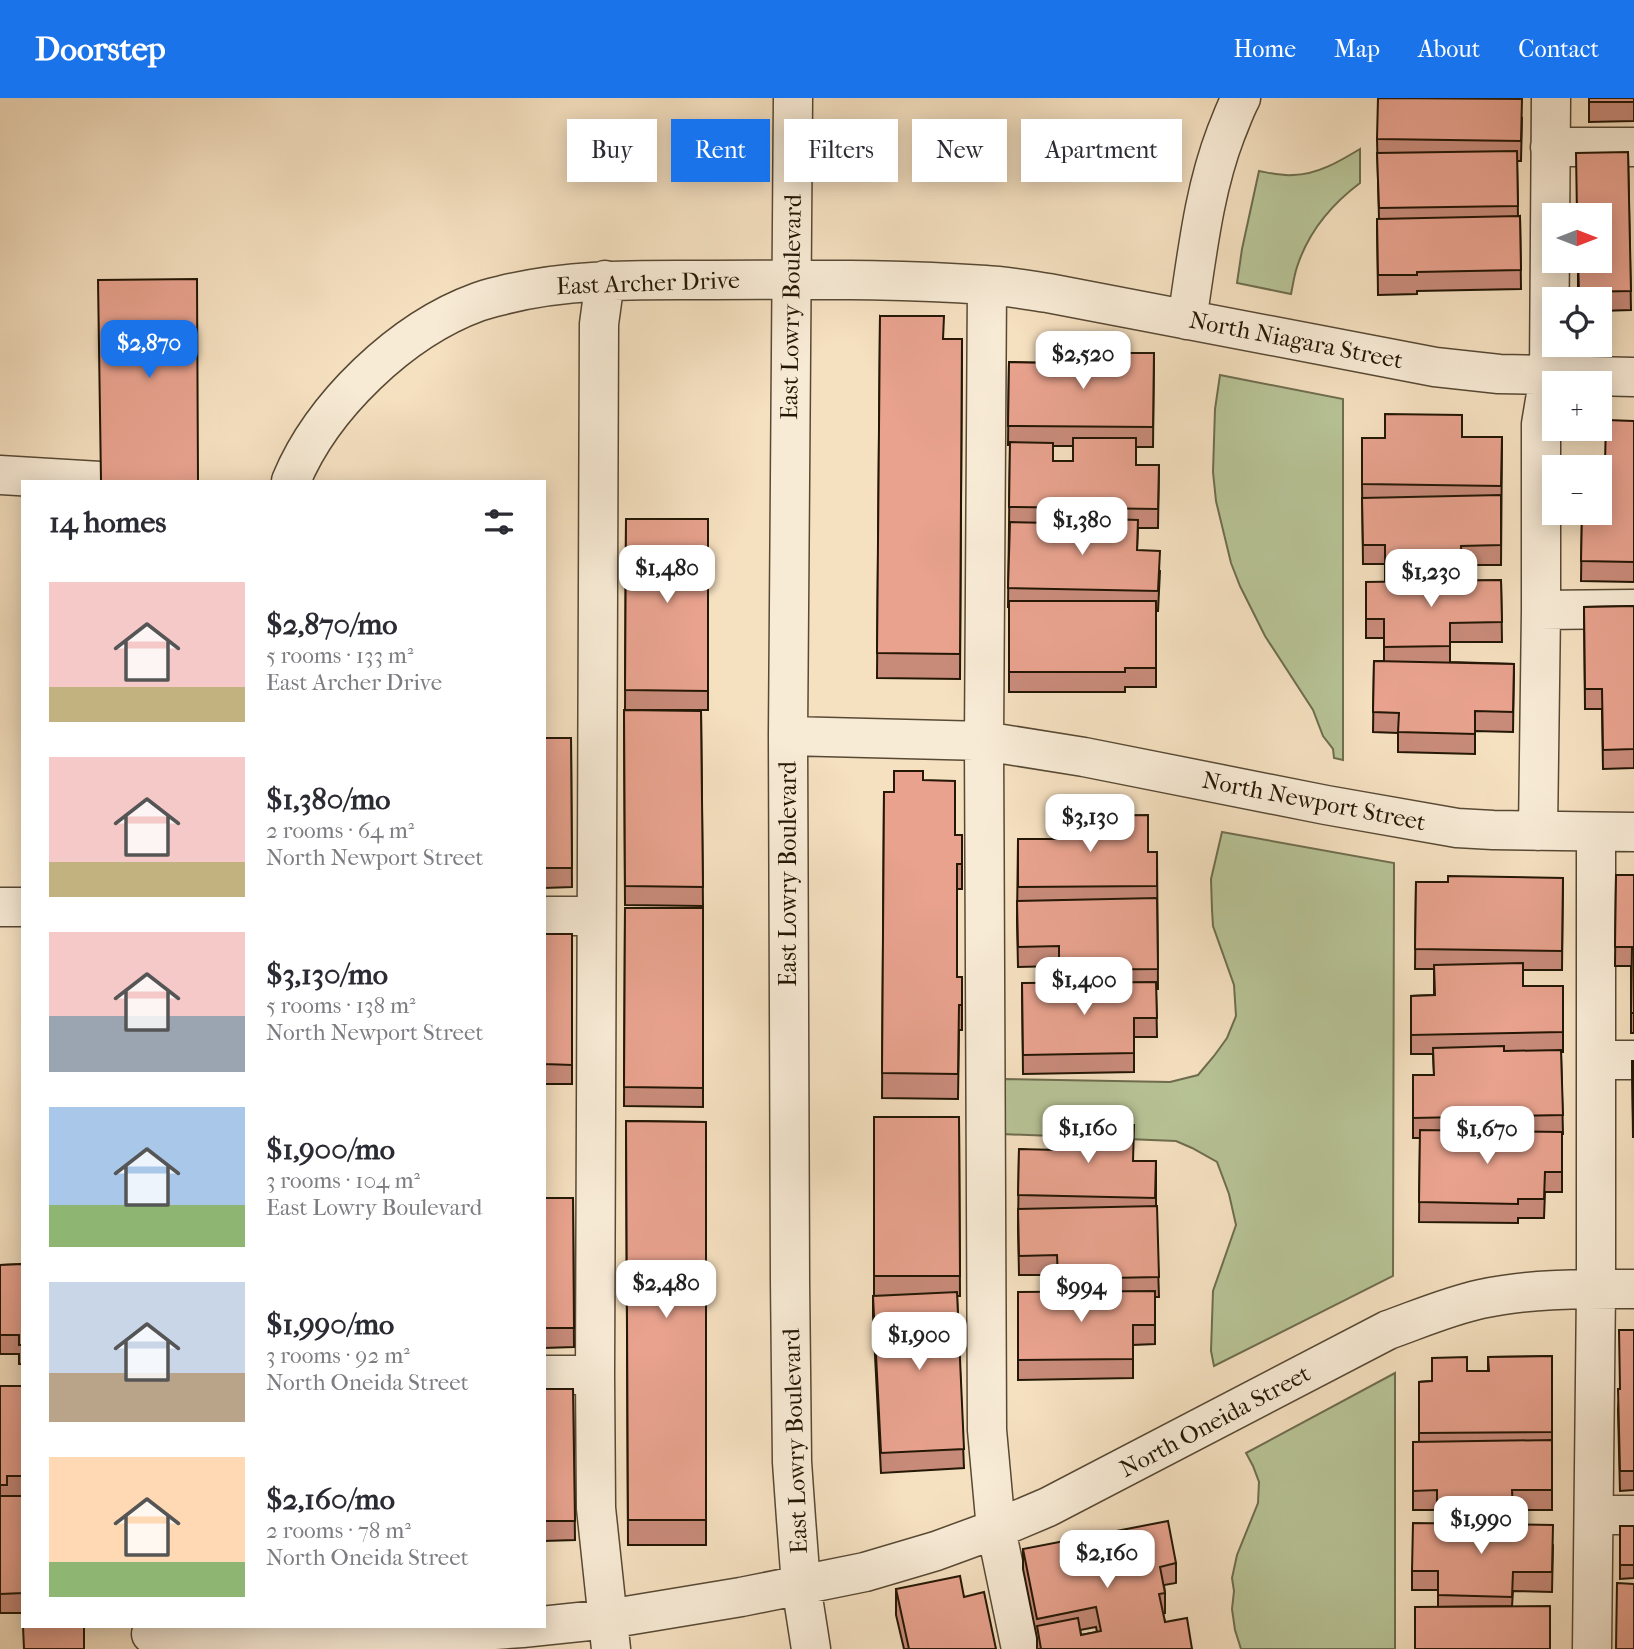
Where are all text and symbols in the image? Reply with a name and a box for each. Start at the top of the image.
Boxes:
text: Doorstep [35,30,166,69]
text: Home [1234,35,1296,63]
text: Map [1334,35,1380,63]
text: About [1418,35,1480,63]
text: Contact [1518,35,1599,63]
chip: Buy [567,119,657,182]
chip: Rent [671,119,770,182]
chip: Filters [784,119,898,182]
chip: New [912,119,1007,182]
chip: Apartment [1021,119,1182,182]
street label: East Lowry Boulevard [775,193,807,420]
north arrow [1542,203,1612,273]
map controls [1542,203,1612,525]
street label: East Archer Drive [556,266,740,300]
button: locate [1542,287,1612,357]
street label: North Niagara Street [1187,306,1406,375]
pin: $2,870 [92,320,206,380]
text: $2,870 [117,329,181,356]
pin: $2,520 [1026,331,1140,391]
text: $2,520 [1052,340,1114,367]
button: + [1542,371,1612,441]
button: − [1542,455,1612,525]
pin: $1,380 [1025,498,1139,557]
icon: filters [480,503,518,541]
text: 14 homes [49,505,166,540]
text: $1,380 [1052,506,1112,533]
pin: $1,480 [610,546,724,605]
pin: $1,230 [1374,550,1488,609]
text: $1,480 [635,554,699,581]
text: $1,230 [1401,558,1461,585]
text: $2,870/mo [266,607,397,642]
icon: home [105,610,189,694]
text: 5 rooms · 133 m² [266,642,413,669]
text: East Archer Drive [266,669,442,696]
street label: East Lowry Boulevard [774,760,802,987]
street label: North Newport Street [1200,766,1429,836]
text: $1,380/mo [266,782,391,817]
icon: home [105,785,189,869]
pin: $3,130 [1033,794,1147,854]
text: $3,130 [1061,803,1119,830]
text: 2 rooms · 64 m² [266,817,414,844]
text: North Newport Street [266,844,484,871]
text: $3,130/mo [266,957,388,992]
pin: $1,400 [1027,958,1141,1017]
icon: home [105,960,189,1044]
text: $1,400 [1051,966,1117,993]
text: 5 rooms · 138 m² [266,992,416,1019]
text: North Newport Street [266,1019,484,1046]
pin: $1,160 [1031,1105,1145,1165]
pin: $1,670 [1430,1107,1544,1166]
text: $1,160 [1059,1114,1117,1141]
text: $1,670 [1456,1115,1518,1142]
text: $1,900/mo [266,1132,395,1167]
icon: home [105,1135,189,1219]
text: 3 rooms · 104 m² [266,1167,420,1194]
text: East Lowry Boulevard [266,1194,482,1221]
pin: $2,480 [609,1260,723,1320]
pin: $994 [1040,1264,1122,1324]
text: $2,480 [632,1269,700,1296]
text: $994 [1056,1273,1106,1300]
text: $1,990/mo [266,1307,394,1342]
icon: home [105,1310,189,1394]
pin: $1,900 [862,1312,976,1372]
text: $1,900 [888,1321,950,1348]
street label: East Lowry Boulevard [777,1327,813,1554]
text: 3 rooms · 92 m² [266,1342,410,1369]
street label: North Oneida Street [1115,1359,1315,1483]
text: North Oneida Street [266,1369,469,1396]
text: $2,160/mo [266,1482,395,1517]
icon: home [105,1485,189,1569]
pin: $1,990 [1424,1496,1538,1556]
text: $1,990 [1450,1505,1512,1532]
text: 2 rooms · 78 m² [266,1517,411,1544]
pin: $2,160 [1050,1530,1164,1590]
text: $2,160 [1076,1539,1138,1566]
text: North Oneida Street [266,1544,469,1571]

